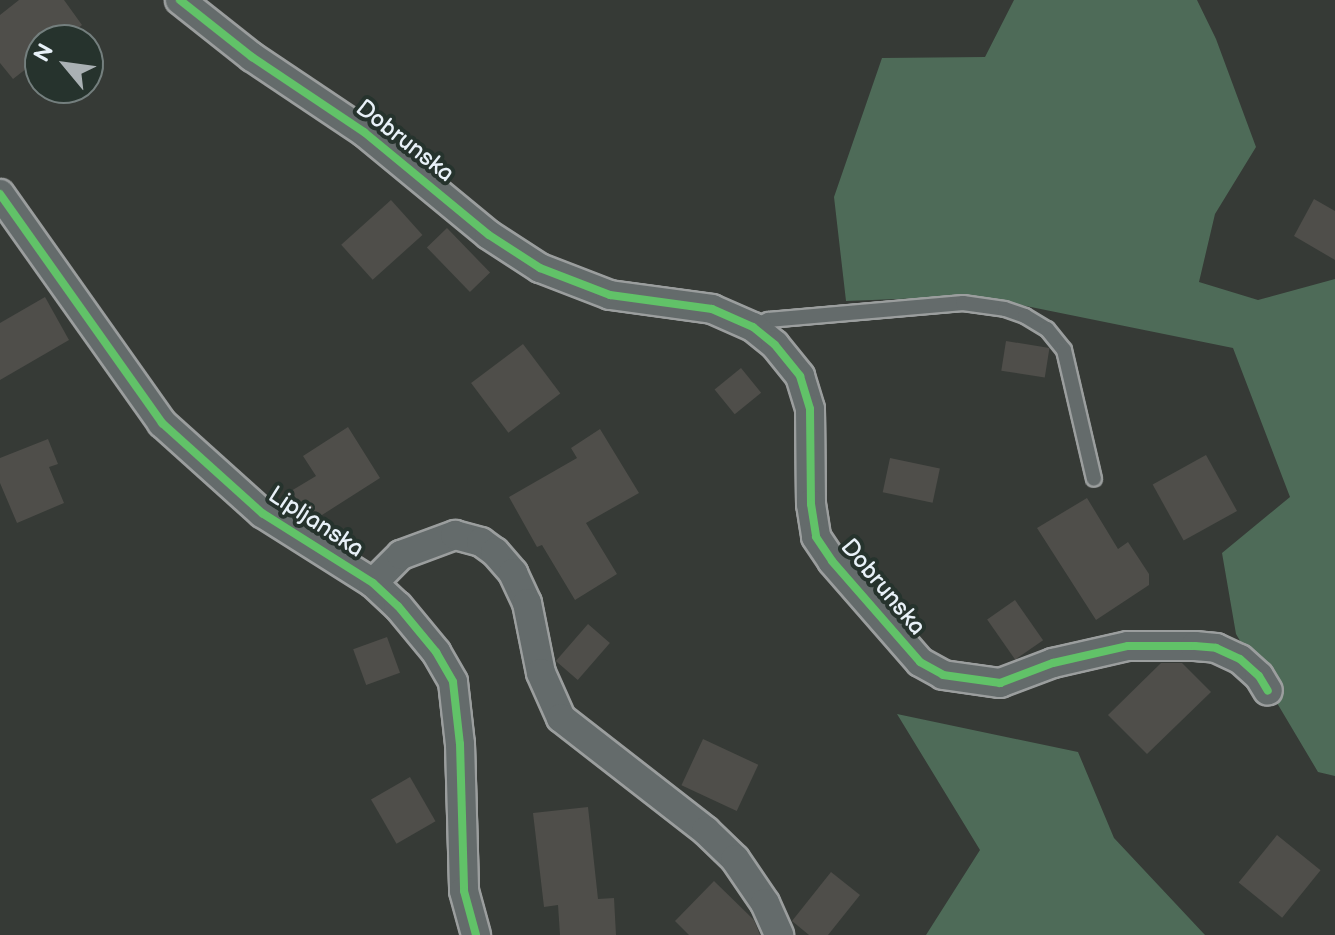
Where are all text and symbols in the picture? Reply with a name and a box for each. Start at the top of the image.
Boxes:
north arrow [24,24,104,104]
text: N [29,39,60,67]
street label: Dobrunska [350,94,460,188]
street label: Lipljanska [263,480,369,564]
street label: Dobrunska [834,533,932,641]

